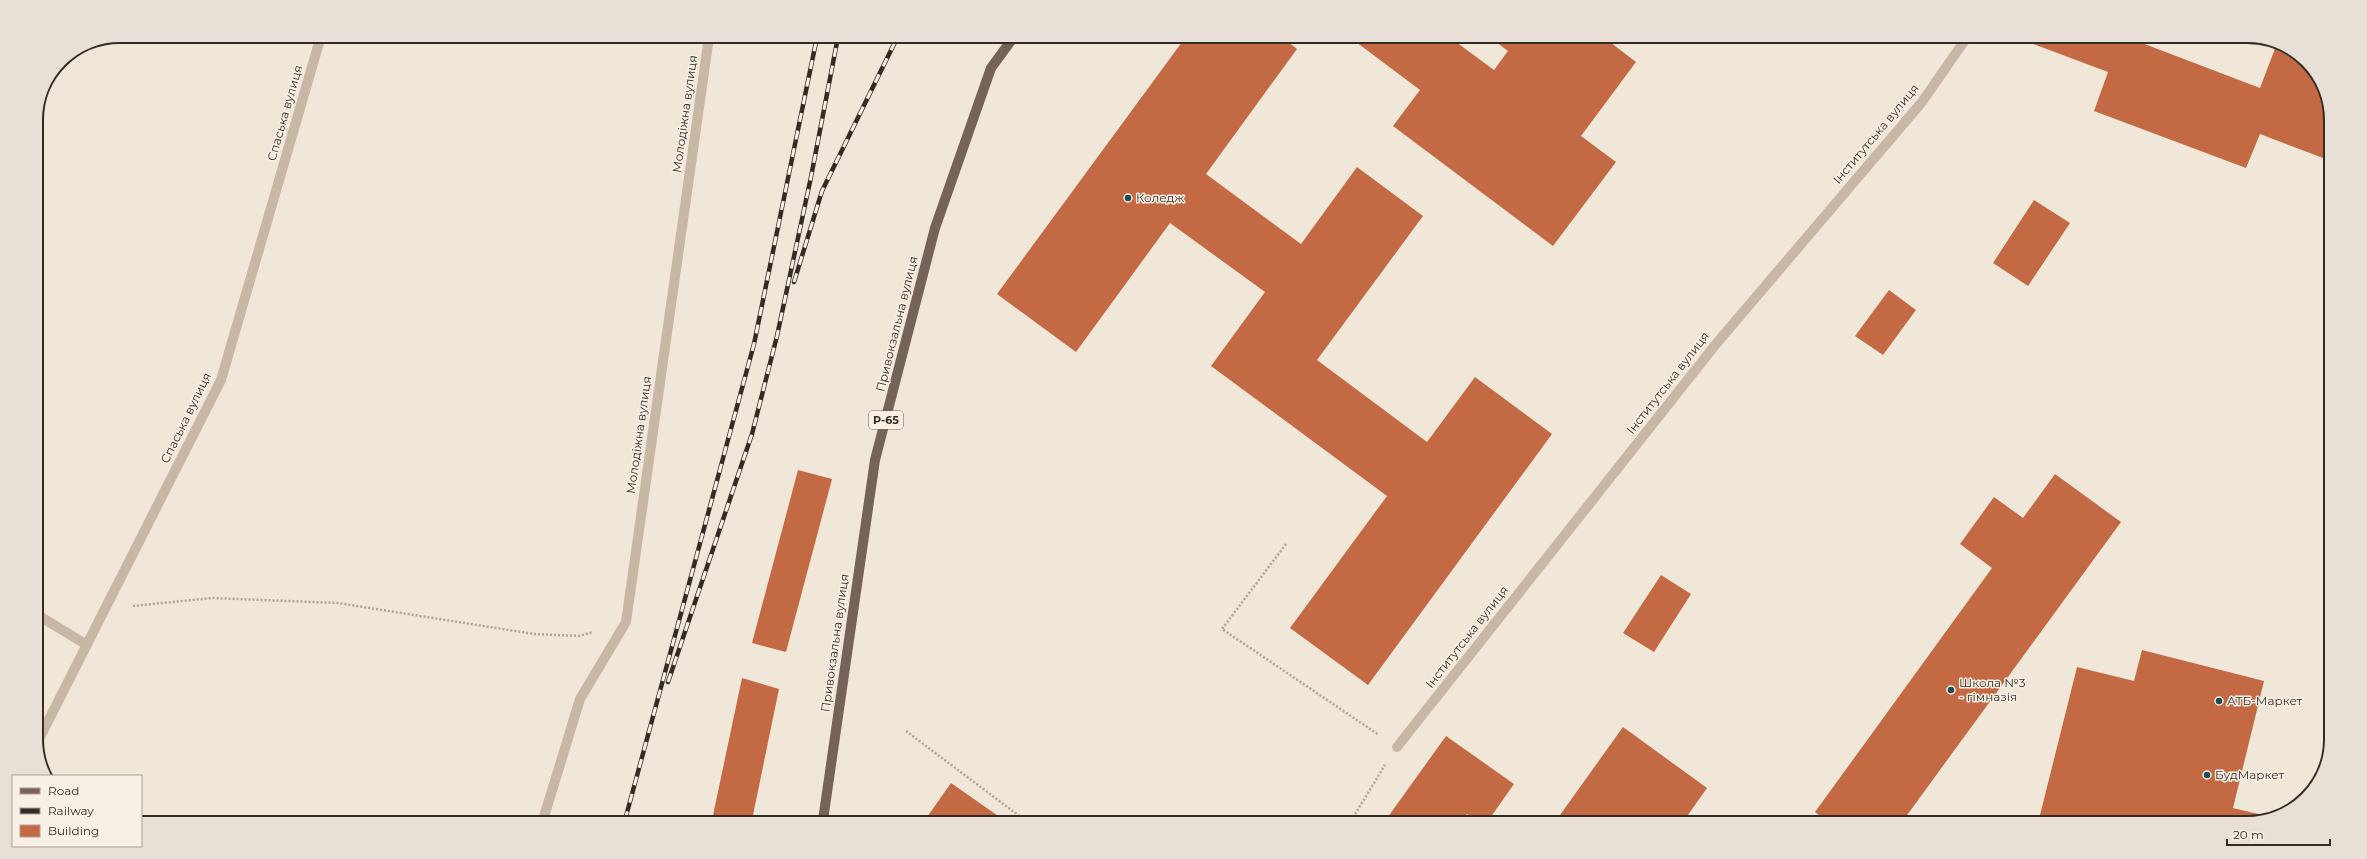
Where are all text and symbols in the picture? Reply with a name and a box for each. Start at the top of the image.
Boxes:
street label: Молодіжна вулиця [669,54,700,174]
street label: Спаська вулиця [264,63,305,163]
street label: Інститутська вулиця [1829,81,1922,187]
place label: Коледж [1136,190,1184,205]
marker: Коледж [1123,193,1133,203]
street label: Привокзальна вулиця [872,254,921,393]
street label: Інститутська вулиця [1623,329,1712,437]
street label: Спаська вулиця [157,370,214,466]
street label: Молодіжна вулиця [623,375,654,495]
road number: Р-65 [869,411,903,429]
street label: Привокзальна вулиця [817,573,852,713]
street label: Інститутська вулиця [1422,583,1511,691]
place label: Школа №3 - гімназія [1959,675,2026,704]
marker: Школа №3 - гімназія [1946,685,1956,695]
place label: АТБ-Маркет [2227,693,2303,708]
marker: АТБ-Маркет [2214,696,2224,706]
place label: БудМаркет [2215,767,2284,782]
marker: БудМаркет [2202,770,2212,780]
legend [12,775,142,847]
text: Road [48,783,79,798]
text: Railway [48,803,94,818]
scale bar [2227,821,2330,847]
text: Building [48,823,99,838]
text: 20 m [2233,827,2264,842]

